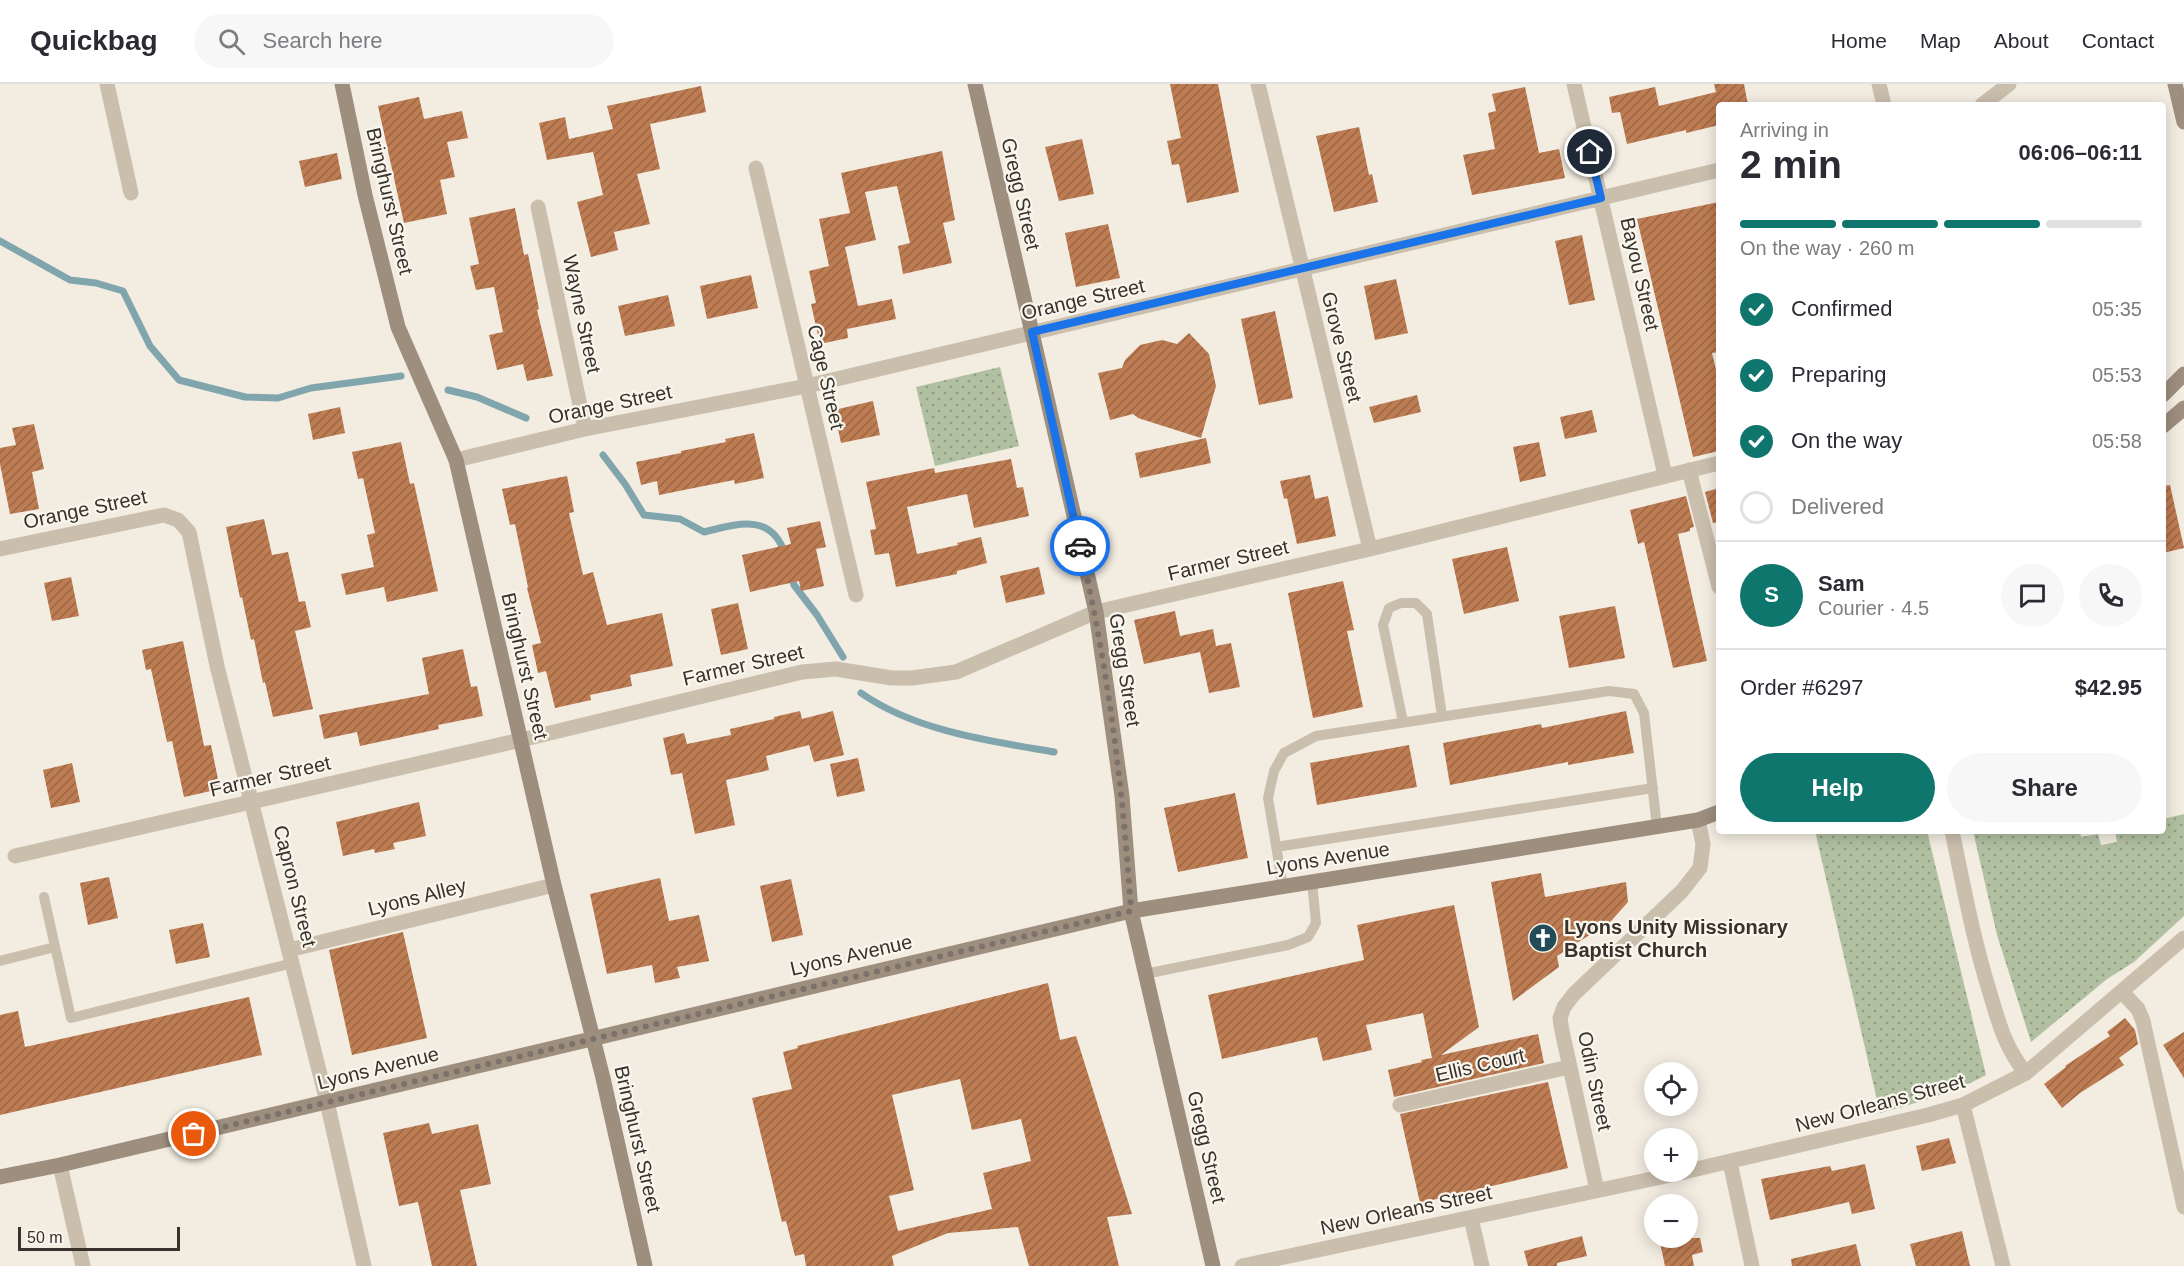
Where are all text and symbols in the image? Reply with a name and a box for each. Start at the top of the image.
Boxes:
search box [194,14,614,68]
text: Quickbag [30,25,158,56]
icon: search [215,25,248,58]
text: Search here [263,28,382,53]
text: Home [1831,29,1887,52]
text: Map [1920,29,1961,52]
text: About [1994,29,2049,52]
text: Contact [2082,29,2154,52]
text: Arriving in [1740,119,1829,141]
street label: Bringhurst Street [362,125,418,277]
pin [1564,126,1615,177]
icon: home [1573,135,1606,168]
street label: Gregg Street [997,136,1045,253]
text: 06:06–06:11 [2018,140,2142,165]
text: 2 min [1740,143,1842,186]
street label: Bayou Street [1616,215,1664,333]
text: On the way · 260 m [1740,237,1915,259]
street label: Wayne Street [559,253,605,376]
street label: Orange Street [1019,274,1147,324]
street label: Grove Street [1318,289,1366,405]
icon: check [1740,293,1773,326]
text: Confirmed [1791,296,1892,321]
text: 05:35 [2092,298,2142,320]
street label: Cage Street [803,323,849,432]
icon: check [1740,359,1773,392]
text: Preparing [1791,362,1886,387]
text: 05:53 [2092,364,2142,386]
street label: Orange Street [546,380,674,428]
icon: check [1740,425,1773,458]
text: On the way [1791,428,1902,453]
text: 05:58 [2092,430,2142,452]
street label: Orange Street [21,485,149,533]
text: Delivered [1791,494,1884,519]
courier [1050,516,1110,576]
icon: car [1064,530,1097,563]
street label: Farmer Street [1165,535,1291,585]
button: chat [2001,564,2064,627]
button: phone [2079,564,2142,627]
text: Sam [1818,571,1864,596]
text: S [1764,582,1779,607]
street label: Bringhurst Street [497,590,553,742]
text: Courier · 4.5 [1818,597,1929,619]
street label: Gregg Street [1105,612,1145,729]
street label: Farmer Street [680,640,806,690]
text: Order #6297 [1740,675,1864,700]
text: $42.95 [2075,675,2142,700]
street label: Farmer Street [207,751,333,801]
button: Help [1740,753,1935,822]
button: Share [1947,753,2142,822]
street label: Capron Street [269,823,321,949]
street label: Lyons Avenue [1265,837,1391,879]
street label: Lyons Alley [366,874,468,920]
place label: Lyons Unity Missionary Baptist Church [1564,916,1789,961]
church icon: Lyons Unity Missionary Baptist Church [1527,922,1559,954]
street label: Lyons Avenue [788,930,914,980]
street label: Odin Street [1574,1029,1616,1133]
street label: Lyons Avenue [315,1042,441,1094]
street label: Ellis Court [1433,1044,1527,1086]
map controls [1644,1062,1698,1248]
button: locate [1644,1062,1698,1116]
street label: Bringhurst Street [610,1063,666,1215]
street label: New Orleans Street [1793,1070,1968,1136]
street label: Gregg Street [1183,1089,1231,1206]
pin [168,1108,219,1159]
icon: bag [177,1117,210,1150]
button: + [1644,1128,1698,1182]
street label: New Orleans Street [1318,1181,1494,1239]
button: − [1644,1194,1698,1248]
scale bar [18,1224,180,1252]
text: 50 m [27,1229,63,1246]

